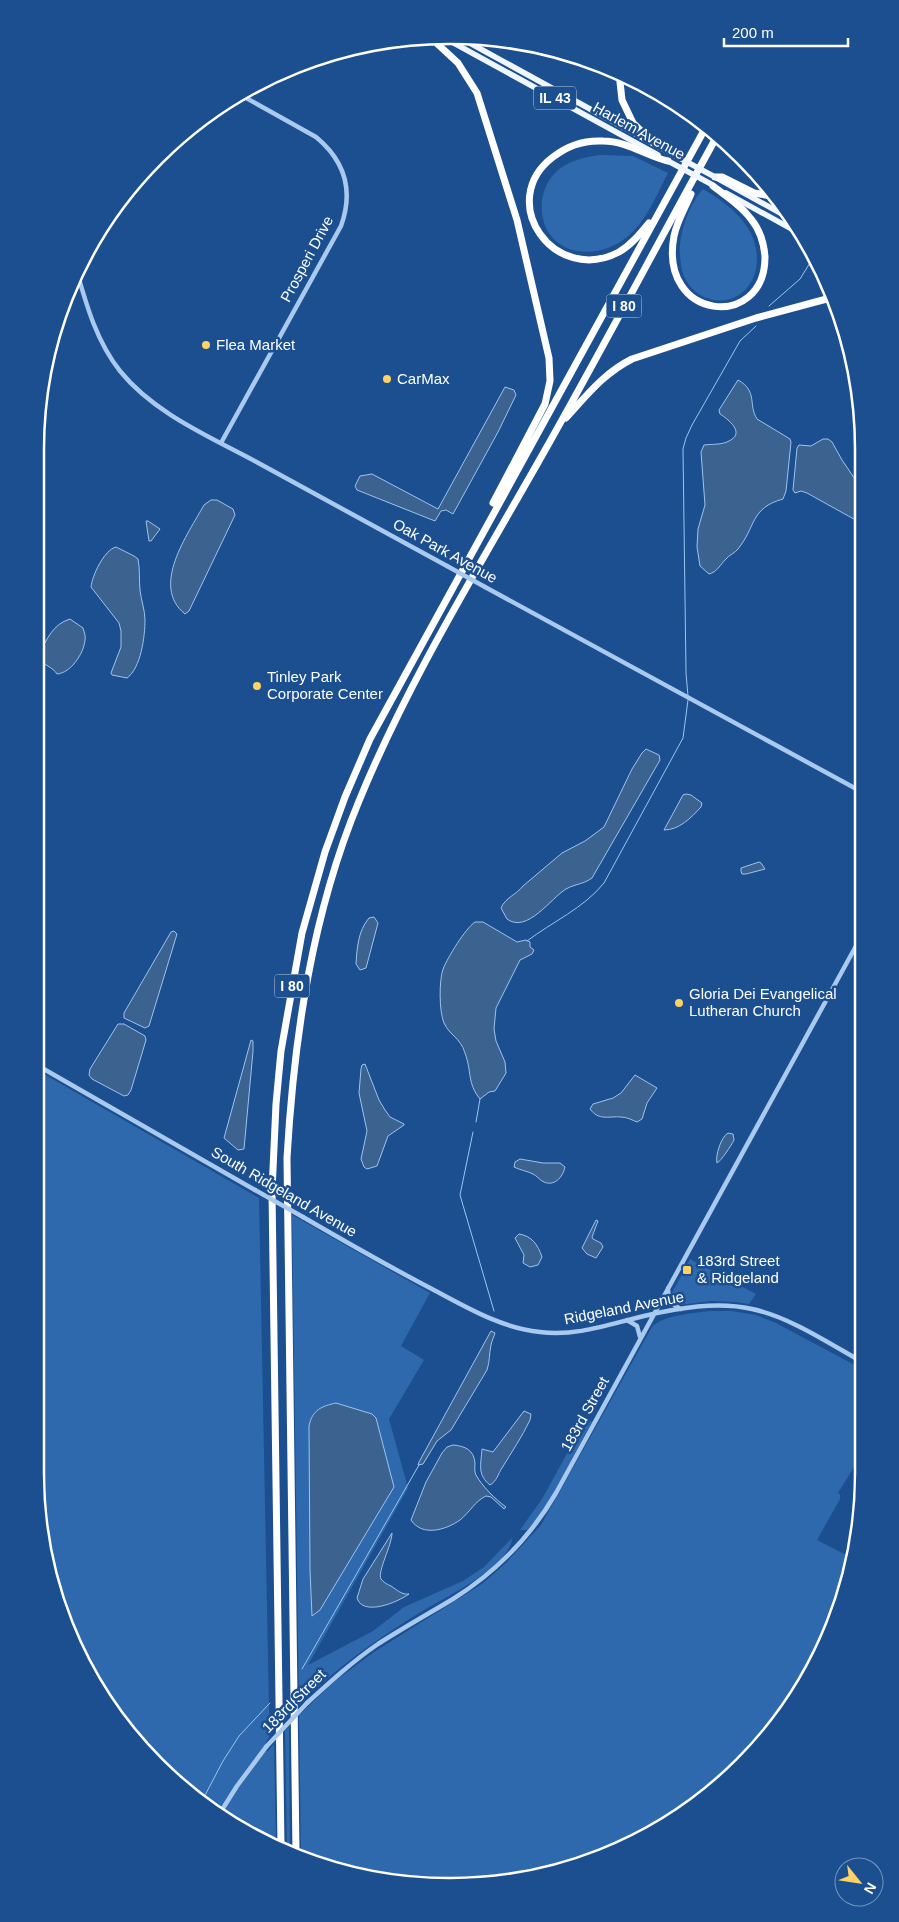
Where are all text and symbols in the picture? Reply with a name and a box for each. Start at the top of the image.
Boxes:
scale bar [724,15,848,47]
text: 200 m [732,24,774,41]
road number: IL 43 [534,86,576,110]
street label: Harlem Avenue [590,98,688,163]
street label: Prosperi Drive [277,213,336,305]
road number: I 80 [606,294,642,318]
place label: Flea Market [216,336,296,353]
marker: Flea Market [200,339,212,351]
place label: CarMax [397,370,450,387]
marker: CarMax [381,373,393,385]
street label: Oak Park Avenue [390,515,500,586]
place label: Tinley Park Corporate Center [267,668,383,702]
marker: Tinley Park Corporate Center [251,680,263,692]
road number: I 80 [274,974,310,998]
place label: Gloria Dei Evangelical Lutheran Church [689,985,837,1019]
marker: Gloria Dei Evangelical Lutheran Church [673,997,685,1009]
street label: South Ridgeland Avenue [209,1143,360,1240]
place label: 183rd Street & Ridgeland [697,1252,780,1286]
marker: 183rd Street & Ridgeland [681,1264,693,1276]
street label: Ridgeland Avenue [563,1288,685,1327]
street label: 183rd Street [557,1373,612,1454]
street label: 183rd Street [258,1665,329,1736]
north arrow [834,1857,884,1907]
text: N [861,1880,880,1897]

